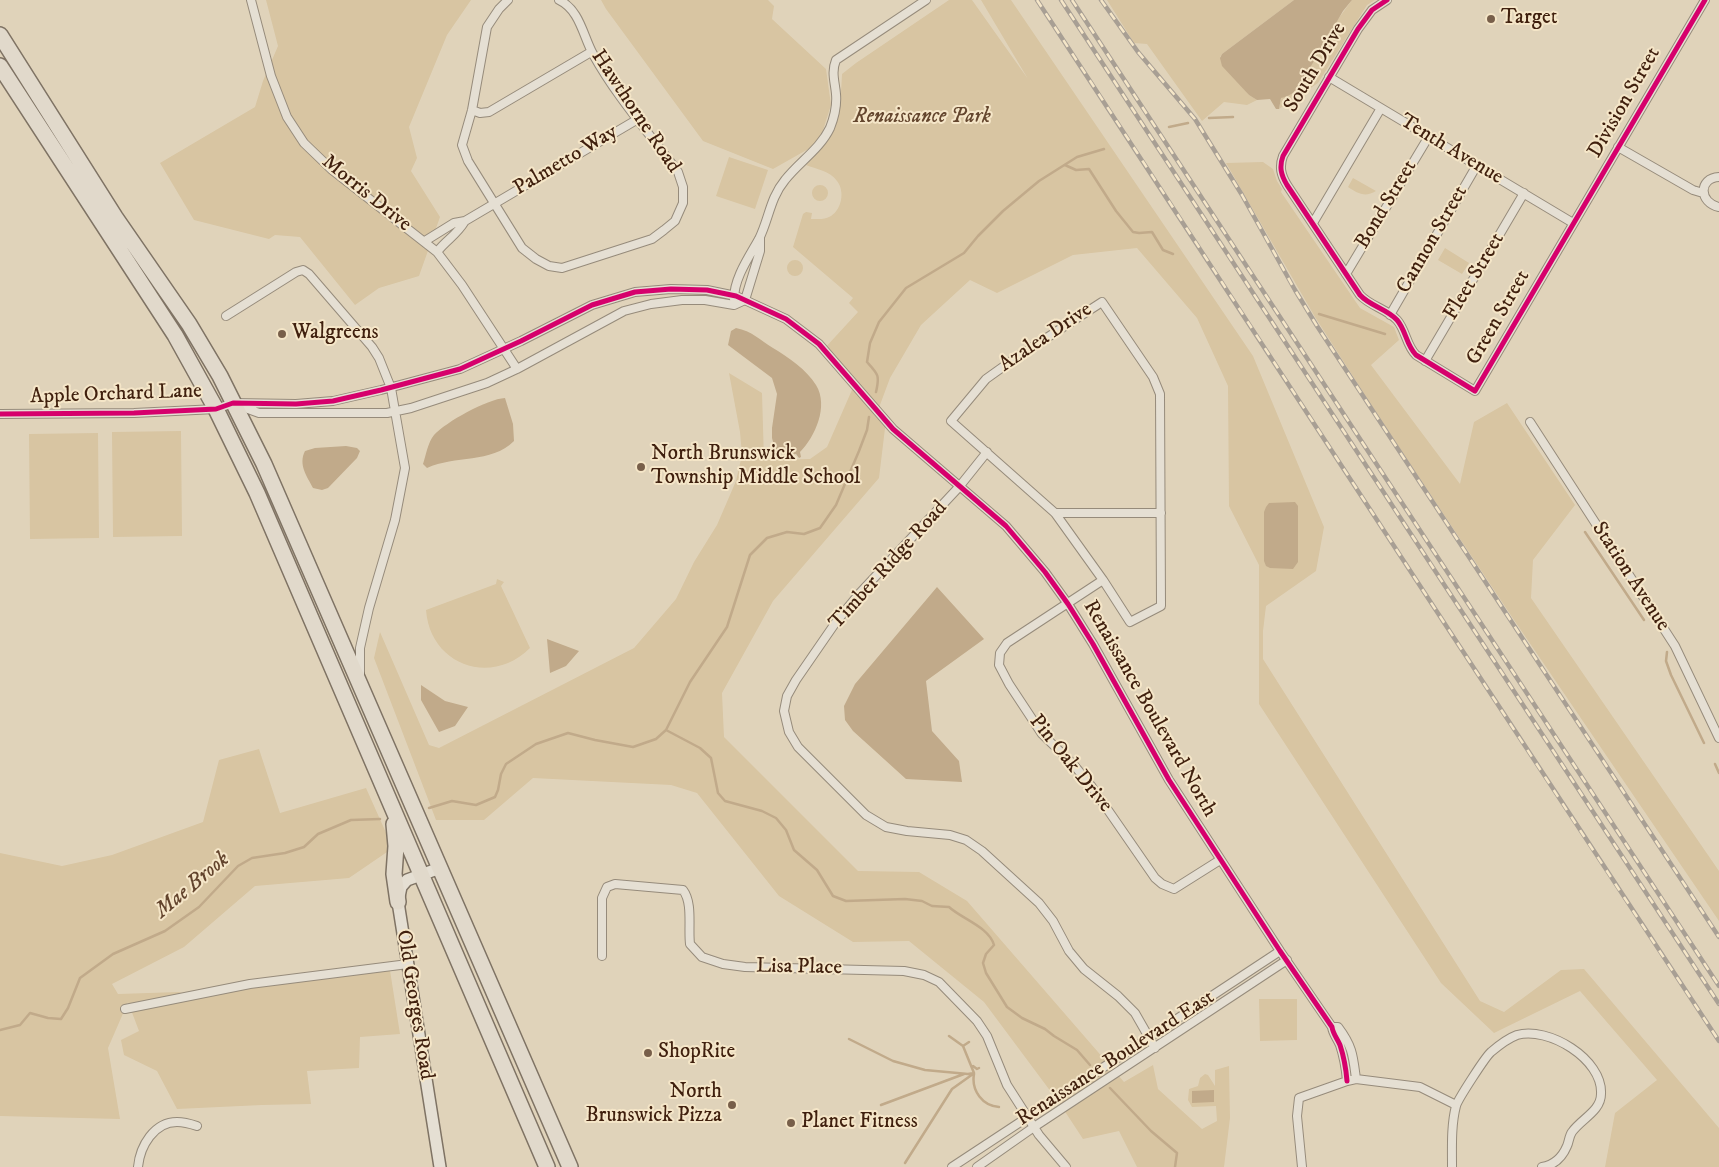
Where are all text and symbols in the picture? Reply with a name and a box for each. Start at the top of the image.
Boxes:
place label: Target [1501,6,1557,32]
marker: Target [1485,13,1497,25]
street label: South Drive [1279,18,1353,118]
street label: Division Street [1583,43,1667,163]
street label: Hawthorne Road [585,46,685,178]
park label: Renaissance Park [853,105,991,131]
street label: Tenth Avenue [1395,109,1507,191]
street label: Palmetto Way [509,120,623,202]
street label: Morris Drive [316,150,416,238]
street label: Bond Street [1351,156,1423,254]
street label: Cannon Street [1392,182,1474,298]
street label: Fleet Street [1439,229,1511,325]
street label: Green Street [1462,266,1536,370]
street label: Azalea Drive [995,298,1097,378]
place label: Walgreens [292,321,379,347]
marker: Walgreens [276,328,288,340]
street label: Apple Orchard Lane [30,379,202,411]
place label: North Brunswick Township Middle School [651,442,860,492]
marker: North Brunswick Township Middle School [635,461,647,473]
street label: Timber Ridge Road [825,496,953,636]
street label: Station Avenue [1585,518,1675,636]
street label: Renaissance Boulevard North [1077,596,1221,822]
street label: Pin Oak Drive [1023,710,1117,818]
water label: Mae Brook [150,847,236,925]
street label: Old Georges Road [390,928,438,1082]
street label: Lisa Place [756,955,842,981]
street label: Renaissance Boulevard East [1012,986,1220,1132]
place label: ShopRite [658,1040,735,1066]
marker: ShopRite [642,1047,654,1059]
place label: North Brunswick Pizza [585,1080,722,1130]
marker: North Brunswick Pizza [726,1099,738,1111]
place label: Planet Fitness [801,1110,918,1136]
marker: Planet Fitness [785,1117,797,1129]

